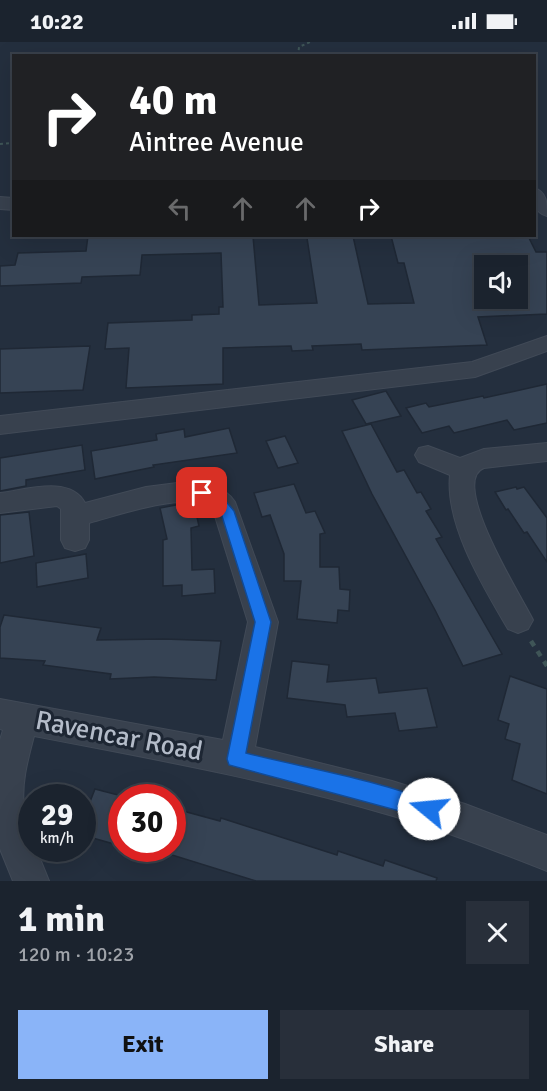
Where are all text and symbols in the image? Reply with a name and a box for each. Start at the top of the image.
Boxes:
text: 10:22 [30,8,84,35]
text: 40 m [129,75,218,126]
icon: right [30,78,108,156]
text: Aintree Avenue [129,126,304,159]
icon: left [163,192,196,225]
icon: ahead [226,192,259,225]
icon: ahead [289,192,322,225]
icon: right [352,192,385,225]
map controls [474,255,528,309]
button: sound [474,255,528,309]
pin [176,467,227,518]
icon: arrive [185,476,218,509]
street label: Ravencar Road [33,704,205,768]
position arrow [397,777,461,841]
speed limit sign: 30 [108,784,186,862]
text: 29 [41,797,73,834]
text: km/h [40,829,74,847]
text: 1 min [18,897,105,942]
button: close [466,901,529,964]
text: 120 m · 10:23 [18,942,134,967]
button: Exit [18,1010,268,1079]
button: Share [280,1010,529,1079]

